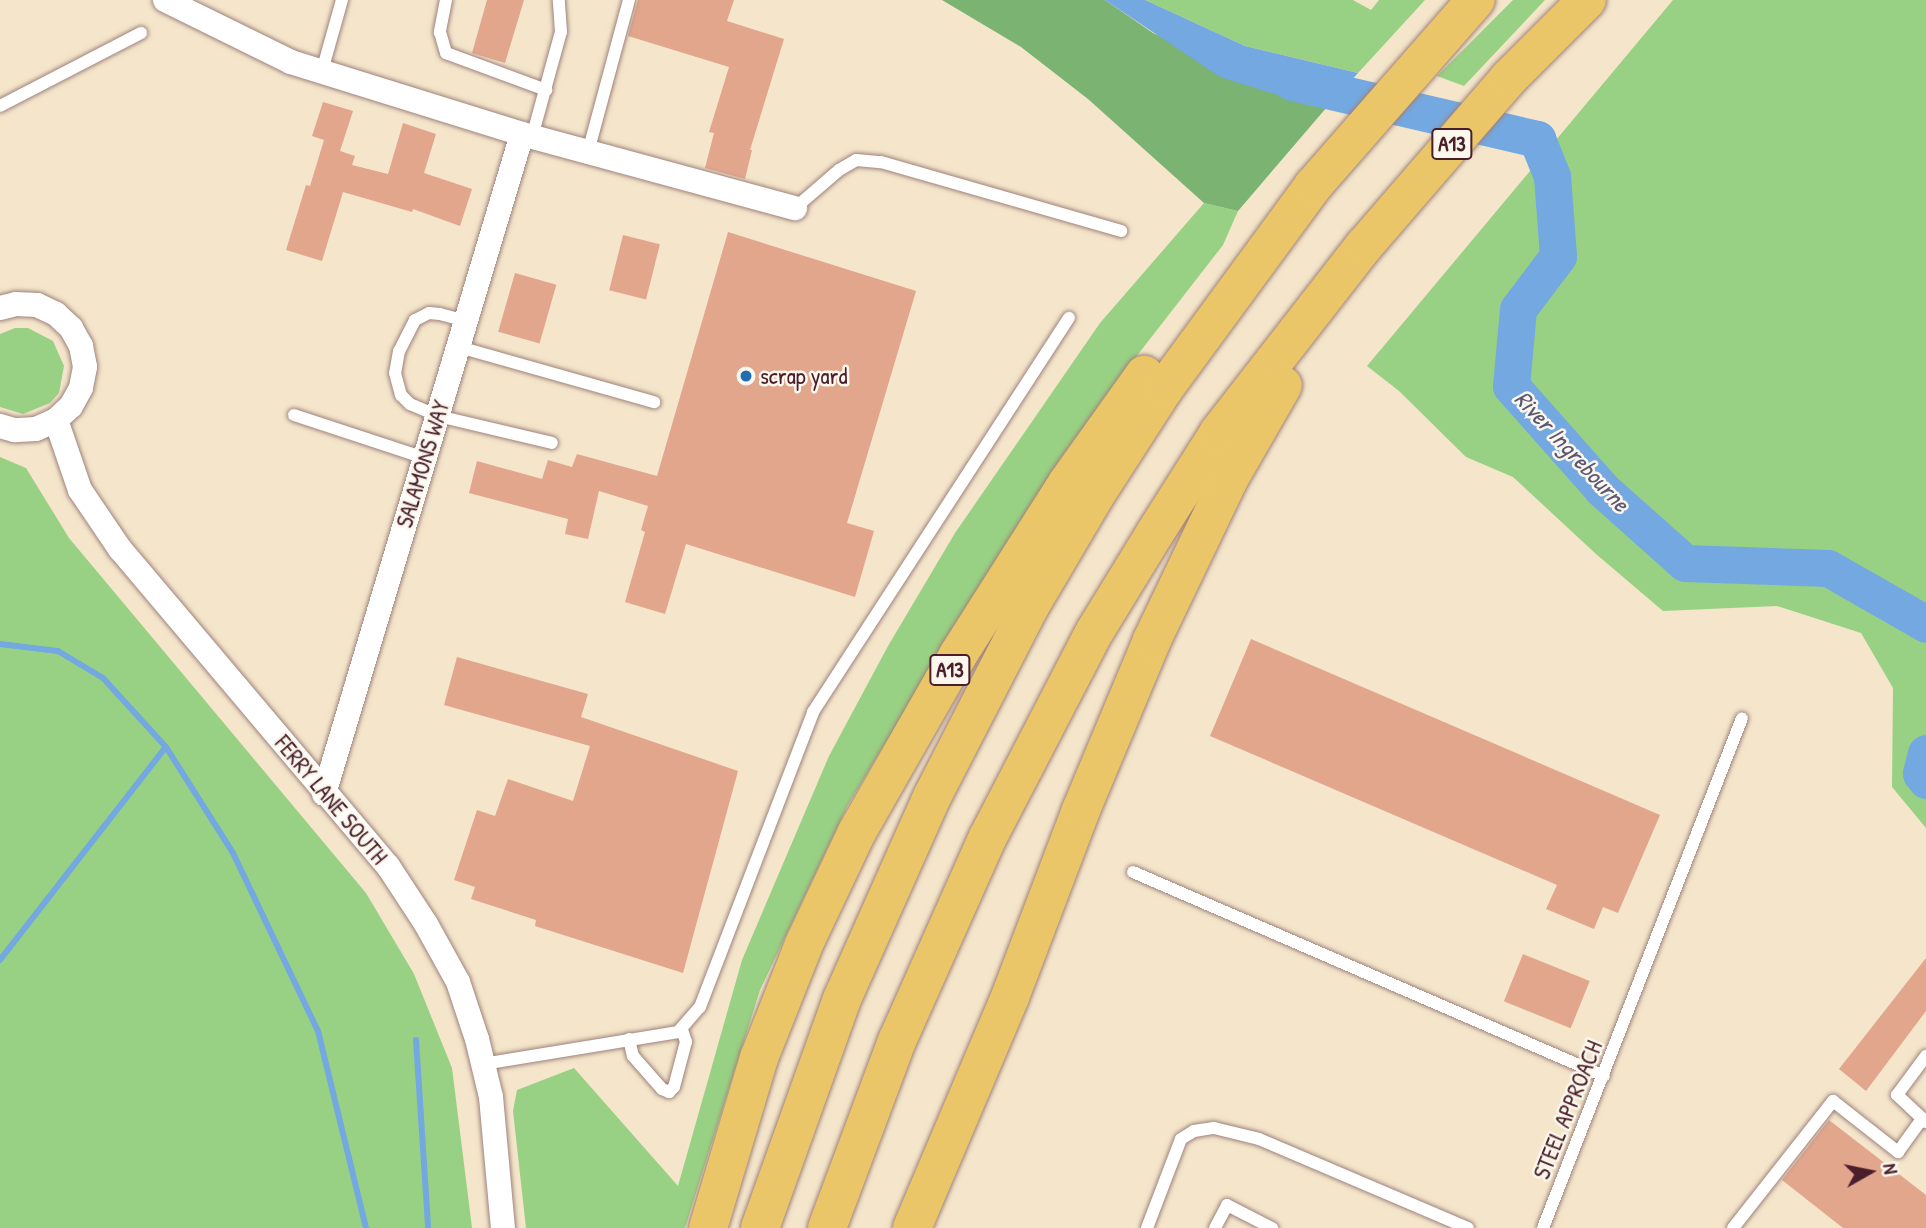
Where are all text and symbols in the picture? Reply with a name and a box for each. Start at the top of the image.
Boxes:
road number: A13 [1431,127,1473,162]
place label: scrap yard [760,362,847,390]
marker: scrap yard [738,368,754,384]
water label: River Ingrebourne [1509,385,1635,517]
street label: SALAMONS WAY [391,397,455,531]
road number: A13 [929,652,971,688]
street label: FERRY LANE SOUTH [269,730,393,870]
street label: STEEL APPROACH [1528,1037,1608,1183]
north arrow [1835,1137,1905,1207]
text: N [1877,1162,1904,1176]

